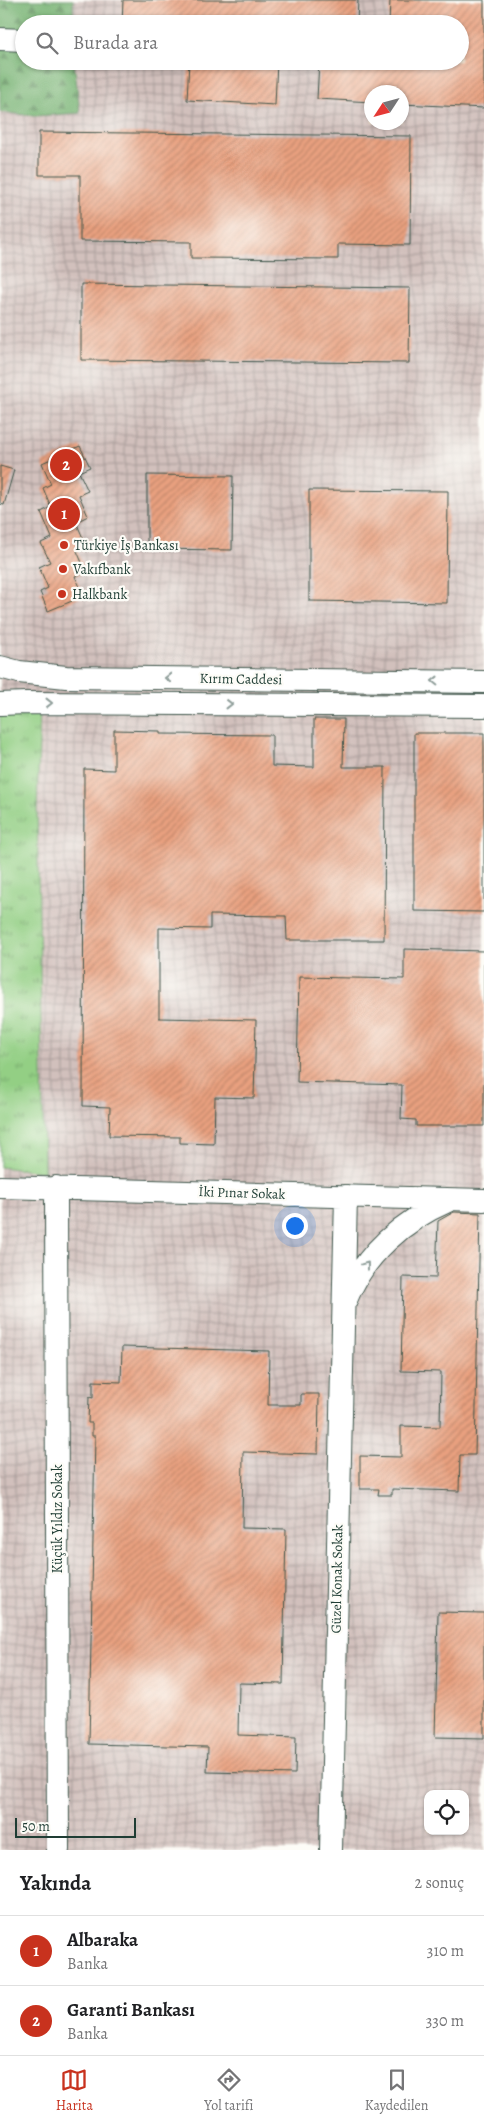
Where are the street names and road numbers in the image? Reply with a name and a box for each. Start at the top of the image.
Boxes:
street label: Kırım Caddesi [200,669,283,689]
street label: İki Pınar Sokak [198,1182,286,1204]
street label: Küçük Yıldız Sokak [48,1464,67,1574]
street label: Güzel Konak Sokak [327,1524,347,1634]

